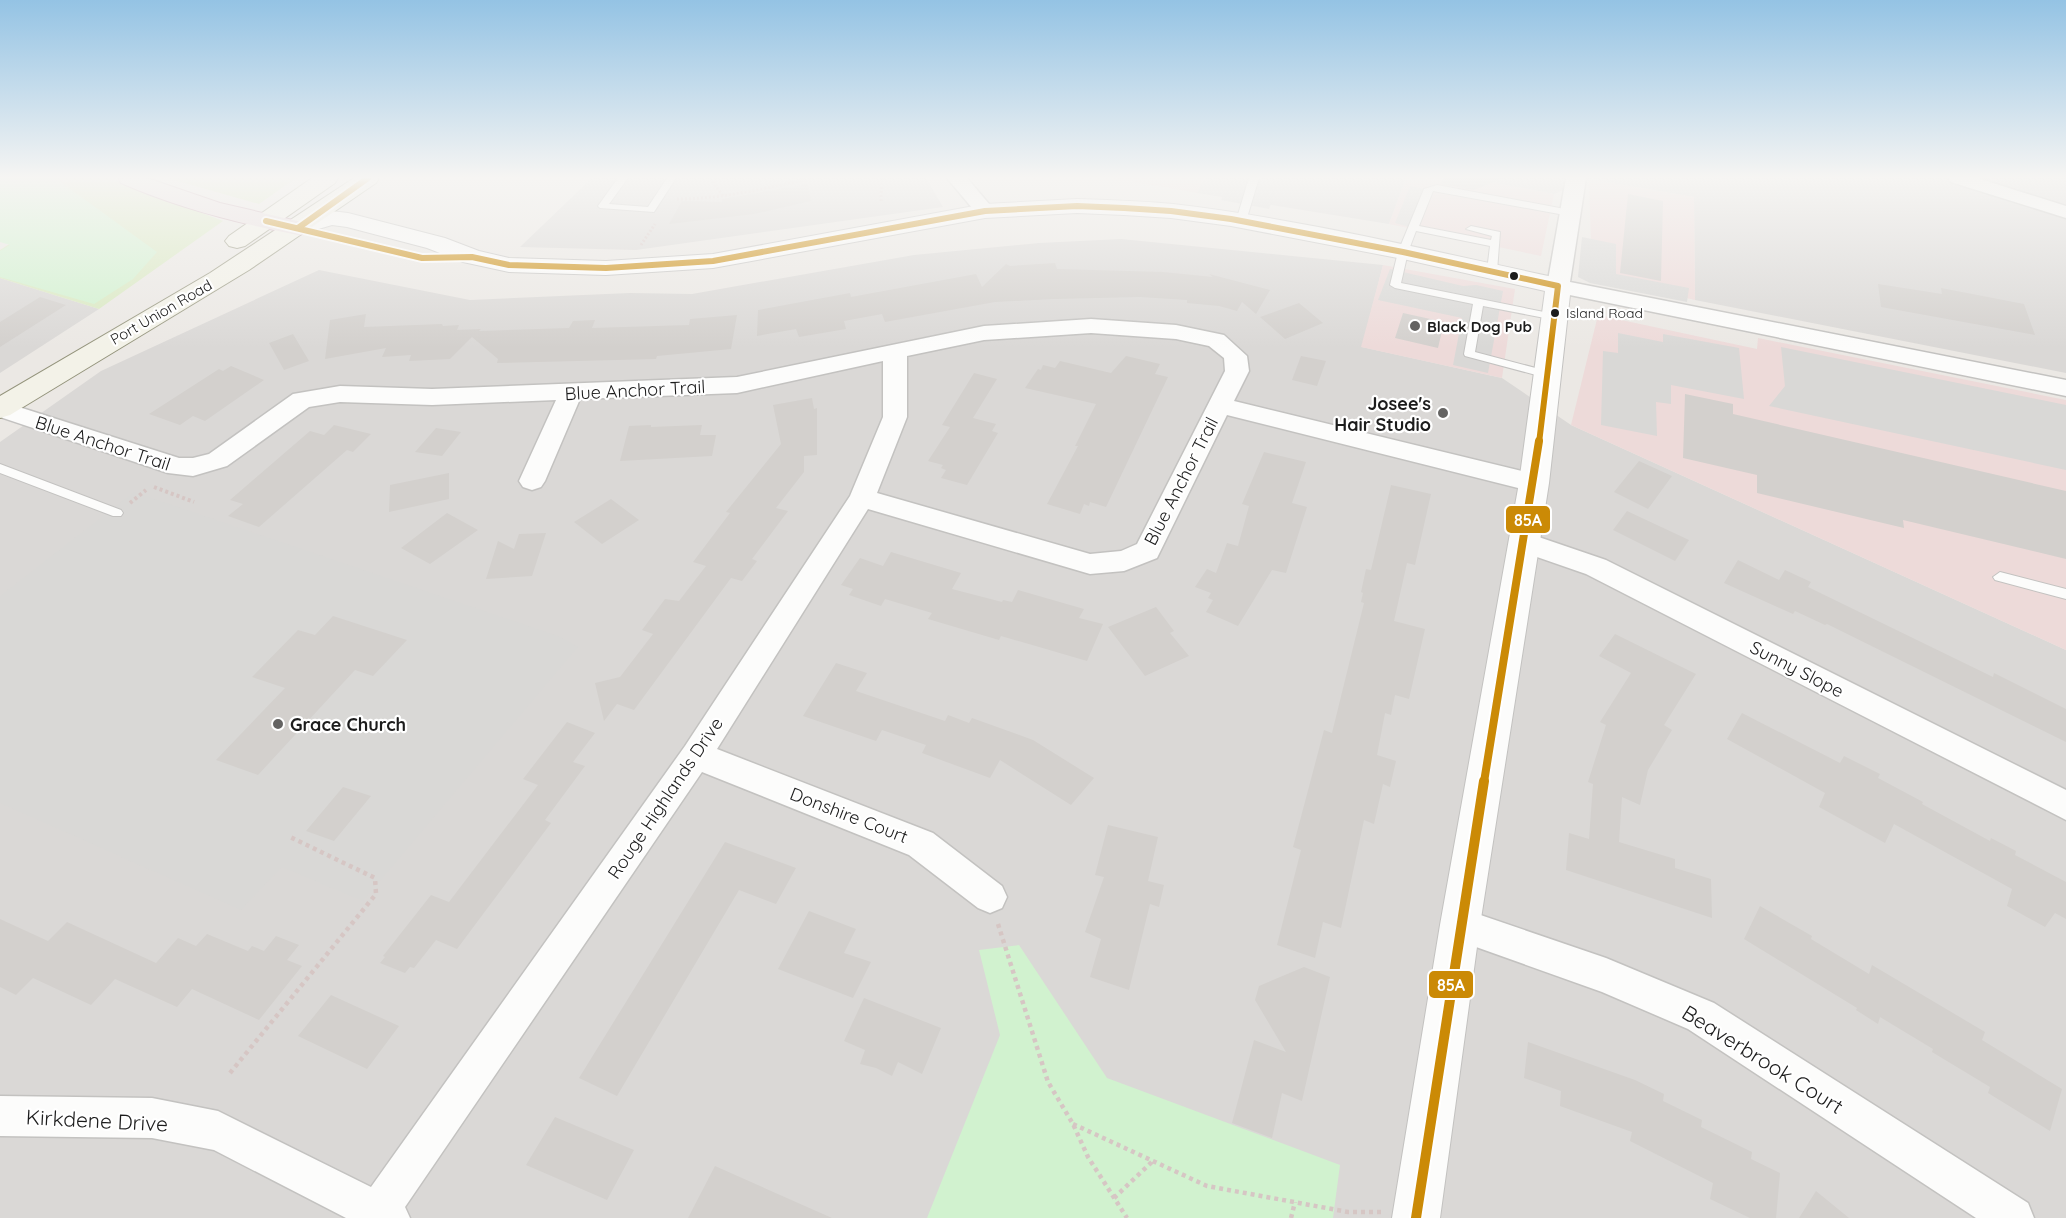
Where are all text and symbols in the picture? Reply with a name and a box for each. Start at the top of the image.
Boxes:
unlabelled marker [1508,270,1520,282]
street label: Port Union Road [107,275,215,349]
place label: Island Road [1566,304,1643,322]
marker: Island Road [1549,307,1561,319]
place label: Black Dog Pub [1427,317,1532,336]
marker: Black Dog Pub [1408,319,1422,333]
street label: Blue Anchor Trail [564,375,706,405]
place label: Josee's Hair Studio [1334,392,1431,436]
marker: Josee's Hair Studio [1436,406,1450,420]
street label: Blue Anchor Trail [33,410,173,476]
street label: Blue Anchor Trail [1139,413,1223,549]
line badge: 85A [1505,505,1551,534]
text: 85A [1514,510,1543,530]
street label: Sunny Slope [1746,636,1848,702]
place label: Grace Church [290,713,406,736]
street label: Rouge Highlands Drive [602,713,728,883]
marker: Grace Church [271,717,285,731]
street label: Donshire Court [787,782,911,848]
line badge: 85A [1428,970,1474,999]
text: 85A [1437,975,1466,995]
street label: Beaverbrook Court [1678,999,1848,1119]
street label: Kirkdene Drive [25,1103,169,1137]

